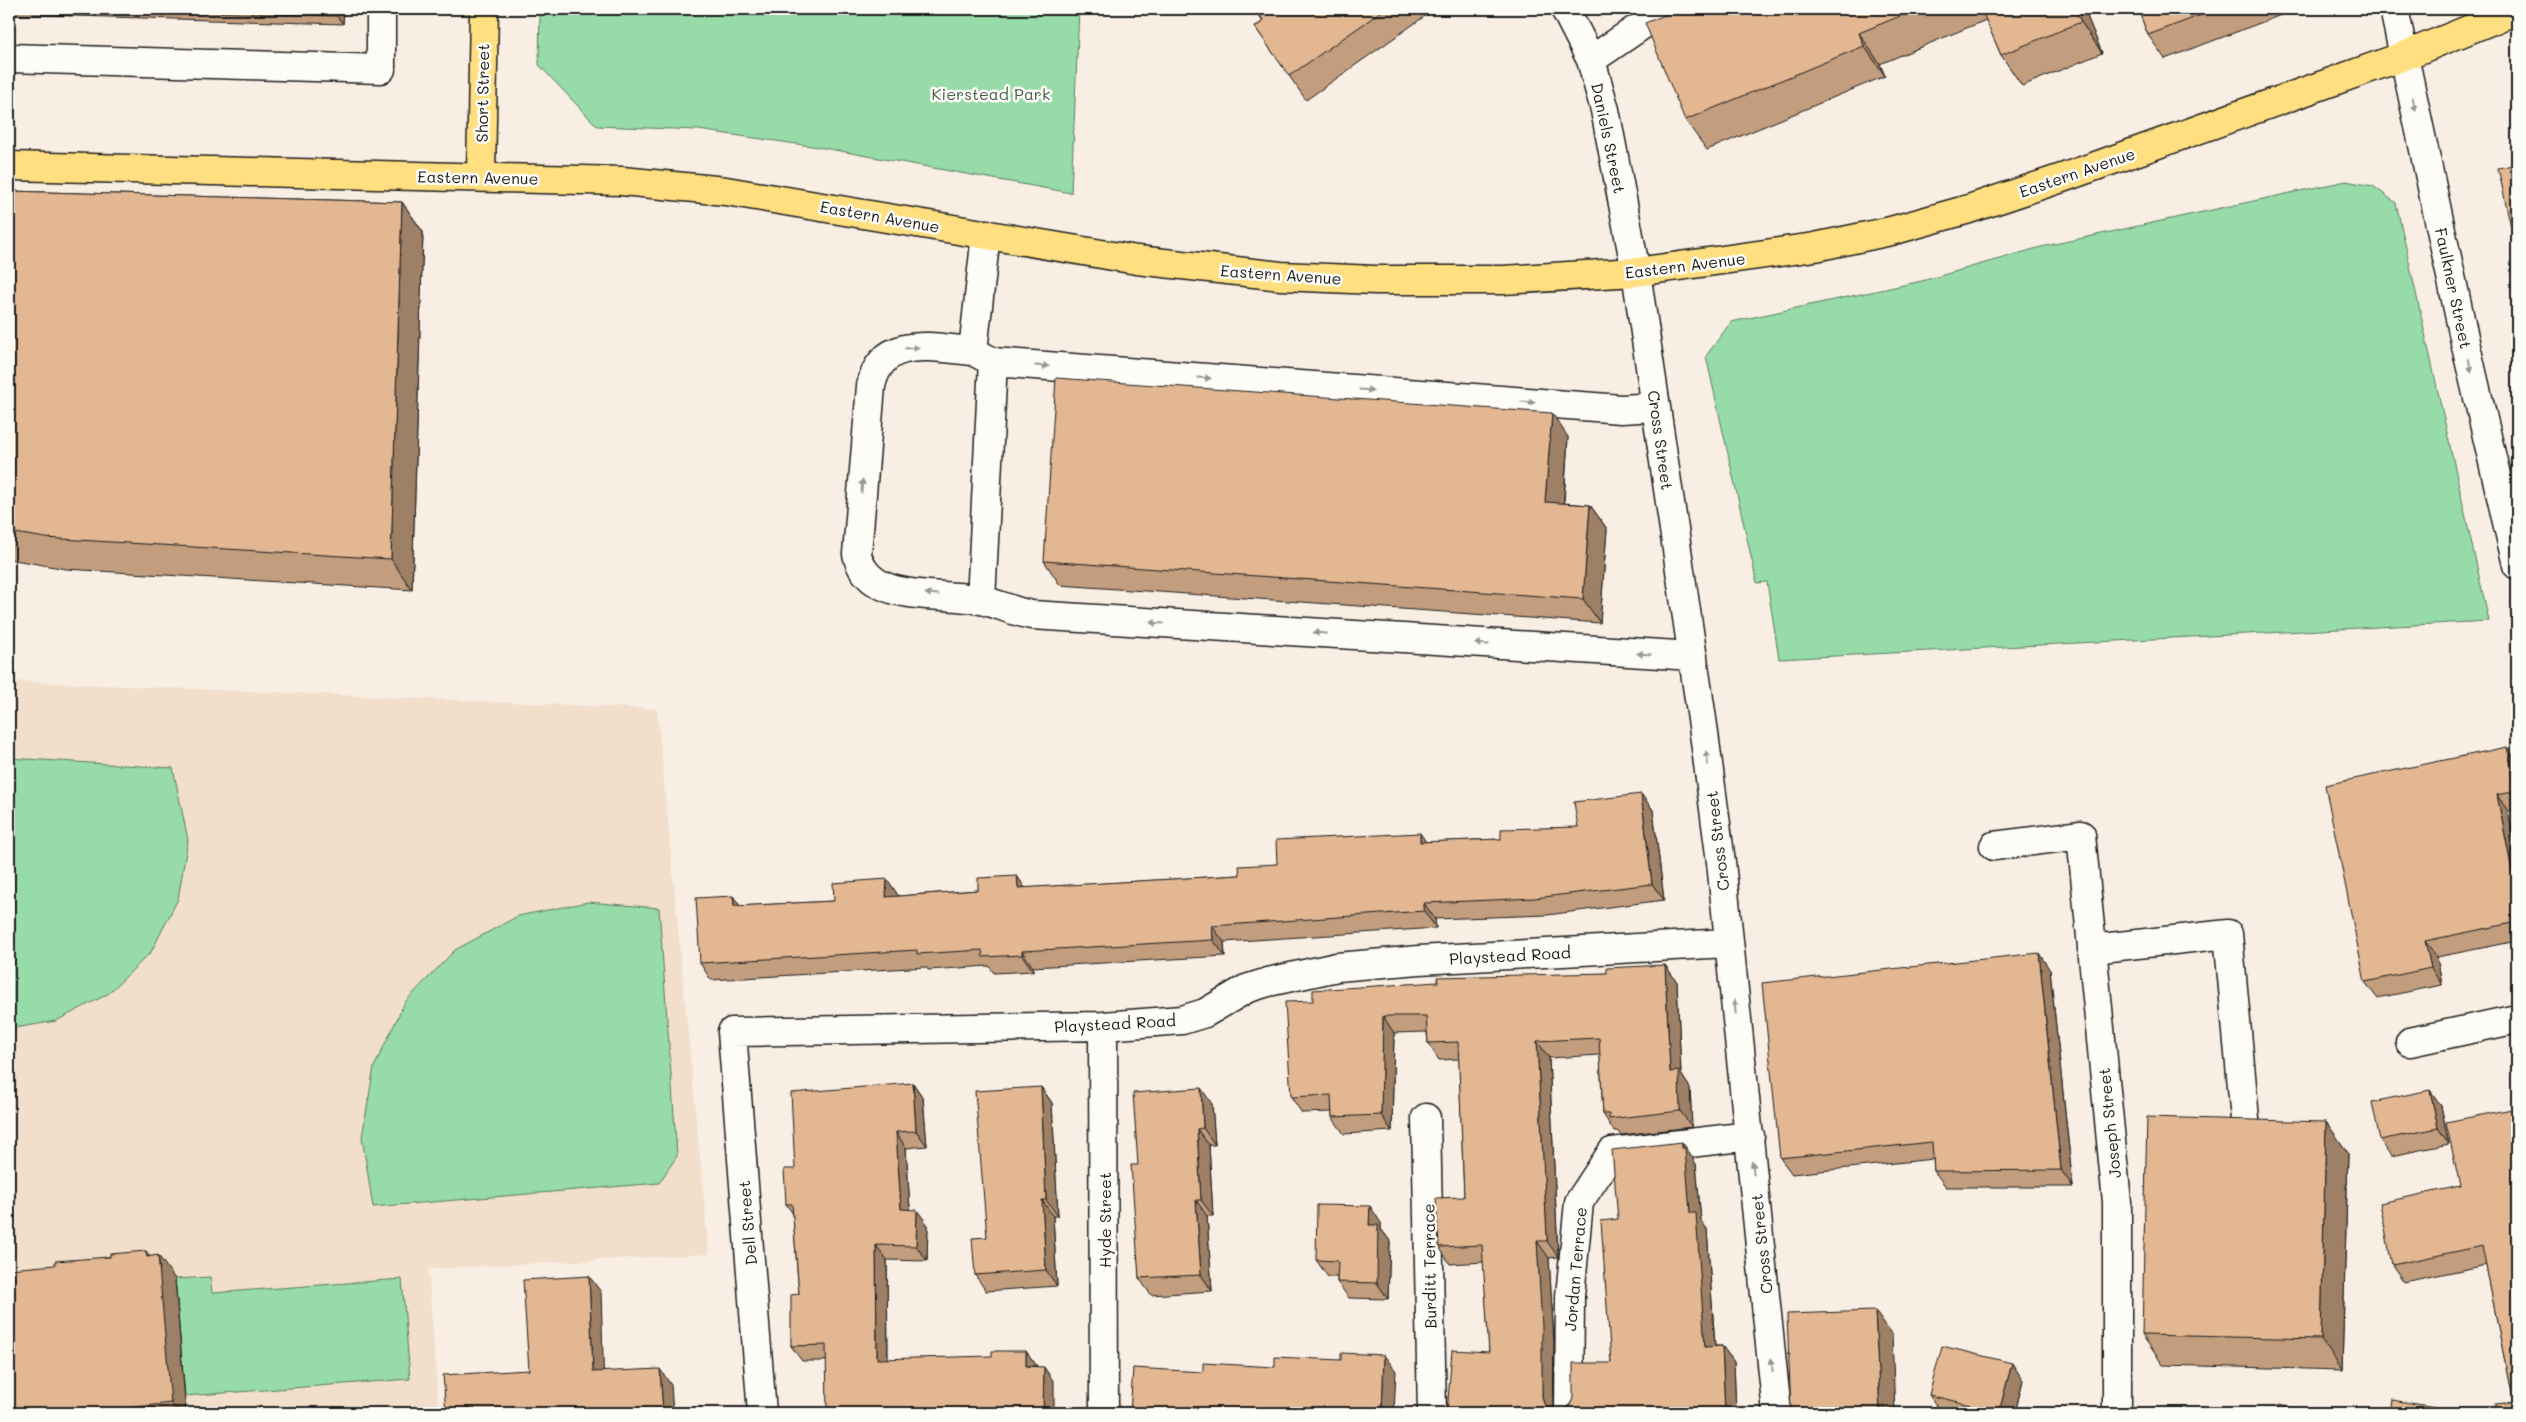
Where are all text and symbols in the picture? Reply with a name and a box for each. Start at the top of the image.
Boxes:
street label: Short Street [471,44,493,142]
street label: Daniels Street [1587,81,1631,195]
park label: Kierstead Park [932,83,1050,104]
one-way arrow [2410,96,2418,111]
street label: Eastern Avenue [2016,142,2138,202]
street label: Eastern Avenue [417,165,539,189]
street label: Eastern Avenue [818,195,942,237]
street label: Faulkner Street [2431,226,2477,350]
street label: Eastern Avenue [1624,247,1746,283]
street label: Eastern Avenue [1220,259,1342,289]
one-way arrow [904,344,920,352]
one-way arrow [2466,358,2474,373]
one-way arrow [1034,362,1050,370]
one-way arrow [1196,374,1212,382]
one-way arrow [1358,386,1374,394]
street label: Cross Street [1644,389,1678,491]
one-way arrow [1520,399,1536,407]
one-way arrow [858,478,866,494]
one-way arrow [924,590,940,598]
one-way arrow [1149,619,1165,627]
one-way arrow [1311,629,1327,637]
one-way arrow [1474,639,1490,647]
one-way arrow [1636,650,1652,658]
one-way arrow [1703,750,1711,766]
street label: Cross Street [1700,790,1734,892]
street label: Playstead Road [1449,941,1571,969]
one-way arrow [1731,998,1739,1014]
street label: Playstead Road [1054,1009,1176,1037]
street label: Joseph Street [2093,1067,2125,1179]
one-way arrow [1749,1160,1757,1176]
street label: Hyde Street [1094,1172,1115,1268]
street label: Dell Street [733,1180,761,1266]
street label: Cross Street [1745,1193,1777,1295]
street label: Burditt Terrace [1417,1203,1441,1329]
street label: Jordan Terrace [1559,1206,1591,1332]
one-way arrow [1768,1356,1776,1372]

